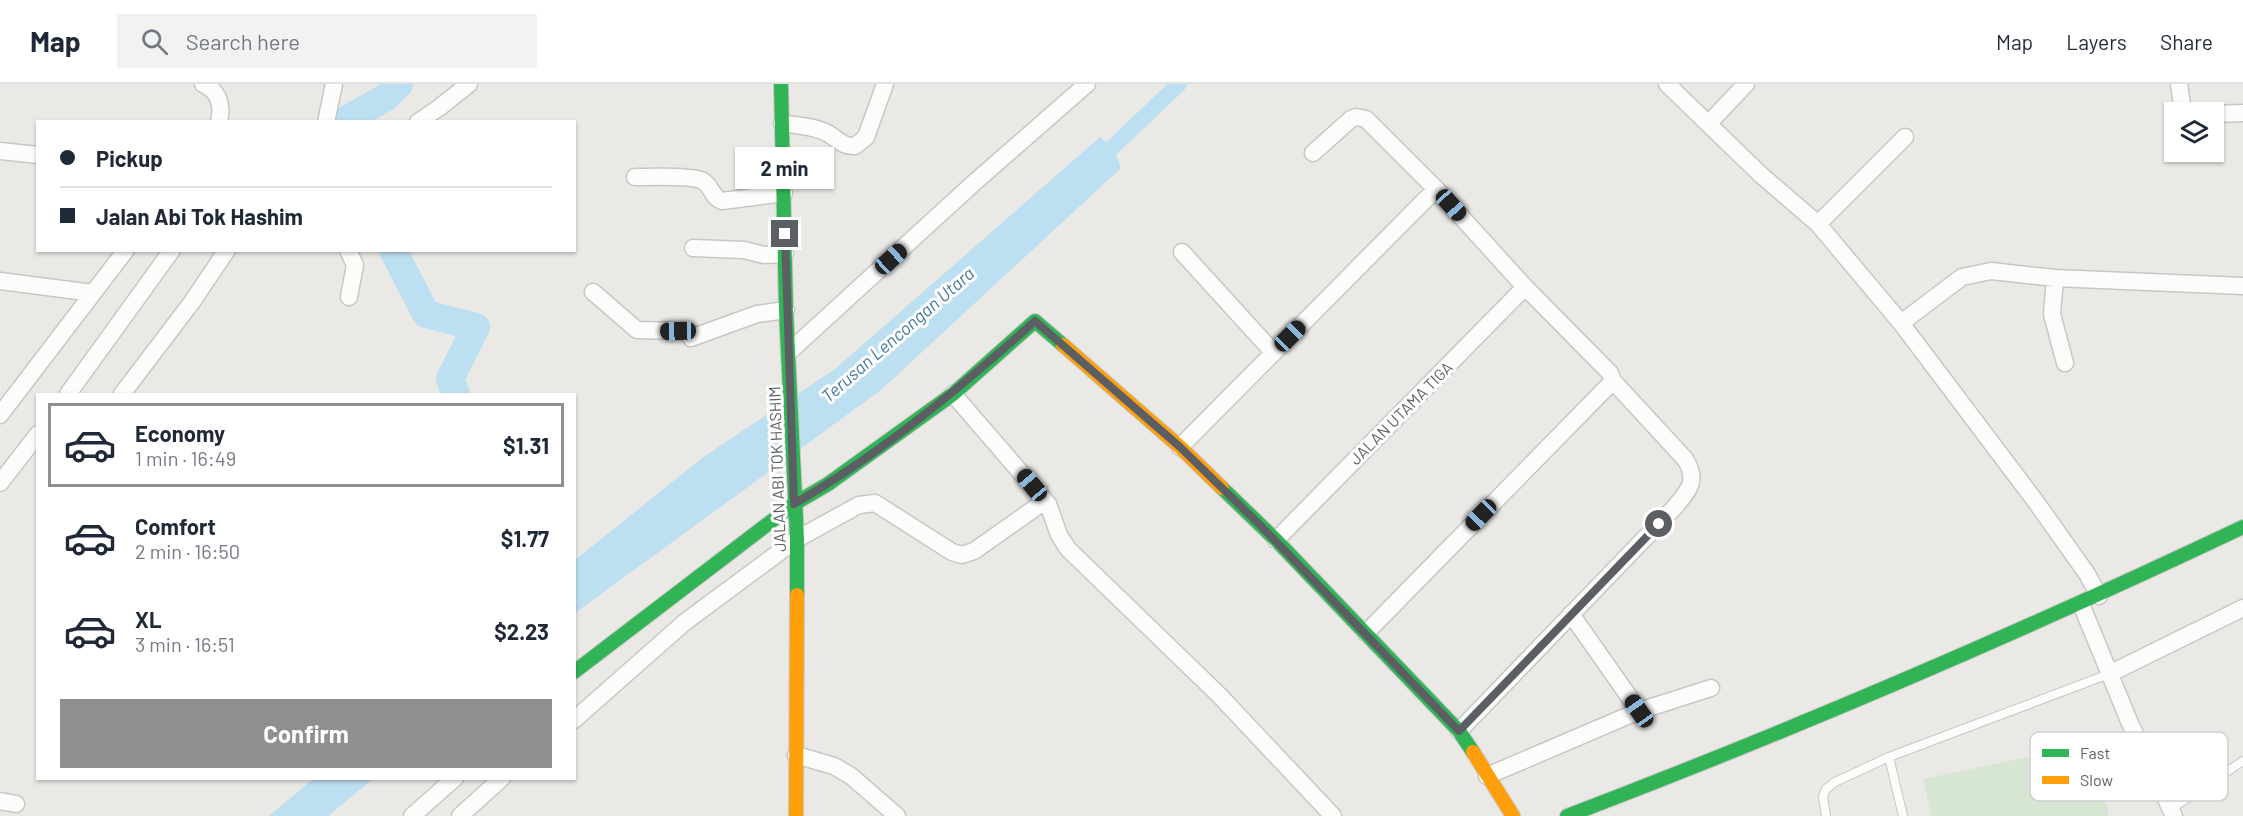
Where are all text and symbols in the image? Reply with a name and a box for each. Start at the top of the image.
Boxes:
search box [117,14,537,68]
text: Map [30,24,81,58]
icon: search [138,25,171,58]
text: Search here [186,28,300,54]
text: Map [1996,29,2033,54]
text: Layers [2066,29,2127,54]
text: Share [2160,29,2213,54]
map controls [2164,102,2224,162]
button: layers [2164,102,2224,162]
text: Pickup [96,145,163,171]
callout: 2 min [736,147,834,189]
text: 2 min [761,156,808,180]
car [1432,186,1470,224]
text: Jalan Abi Tok Hashim [96,203,303,229]
route end [771,220,798,247]
car [872,240,910,278]
water label: Terusan Lencongan Utara [816,262,978,407]
car [1271,317,1309,355]
car [660,322,696,340]
street label: JALAN UTAMA TIGA [1345,357,1456,468]
street label: JALAN ABI TOK HASHIM [764,386,789,552]
icon: car [63,418,117,472]
text: Economy [135,420,225,446]
text: $1.31 [503,432,549,458]
text: 1 min · 16:49 [135,446,236,470]
car [1014,465,1050,505]
car [1462,496,1500,534]
route start [1645,510,1672,537]
icon: car [63,511,117,565]
text: Comfort [135,513,216,539]
text: $1.77 [501,525,549,551]
text: 2 min · 16:50 [135,539,240,563]
icon: car [63,604,117,658]
text: XL [135,606,161,632]
text: $2.23 [494,618,549,644]
text: 3 min · 16:51 [135,632,235,656]
car [1621,691,1657,731]
button: Confirm [60,699,552,768]
legend [2030,732,2228,801]
text: Fast [2080,743,2110,762]
text: Slow [2080,770,2113,789]

